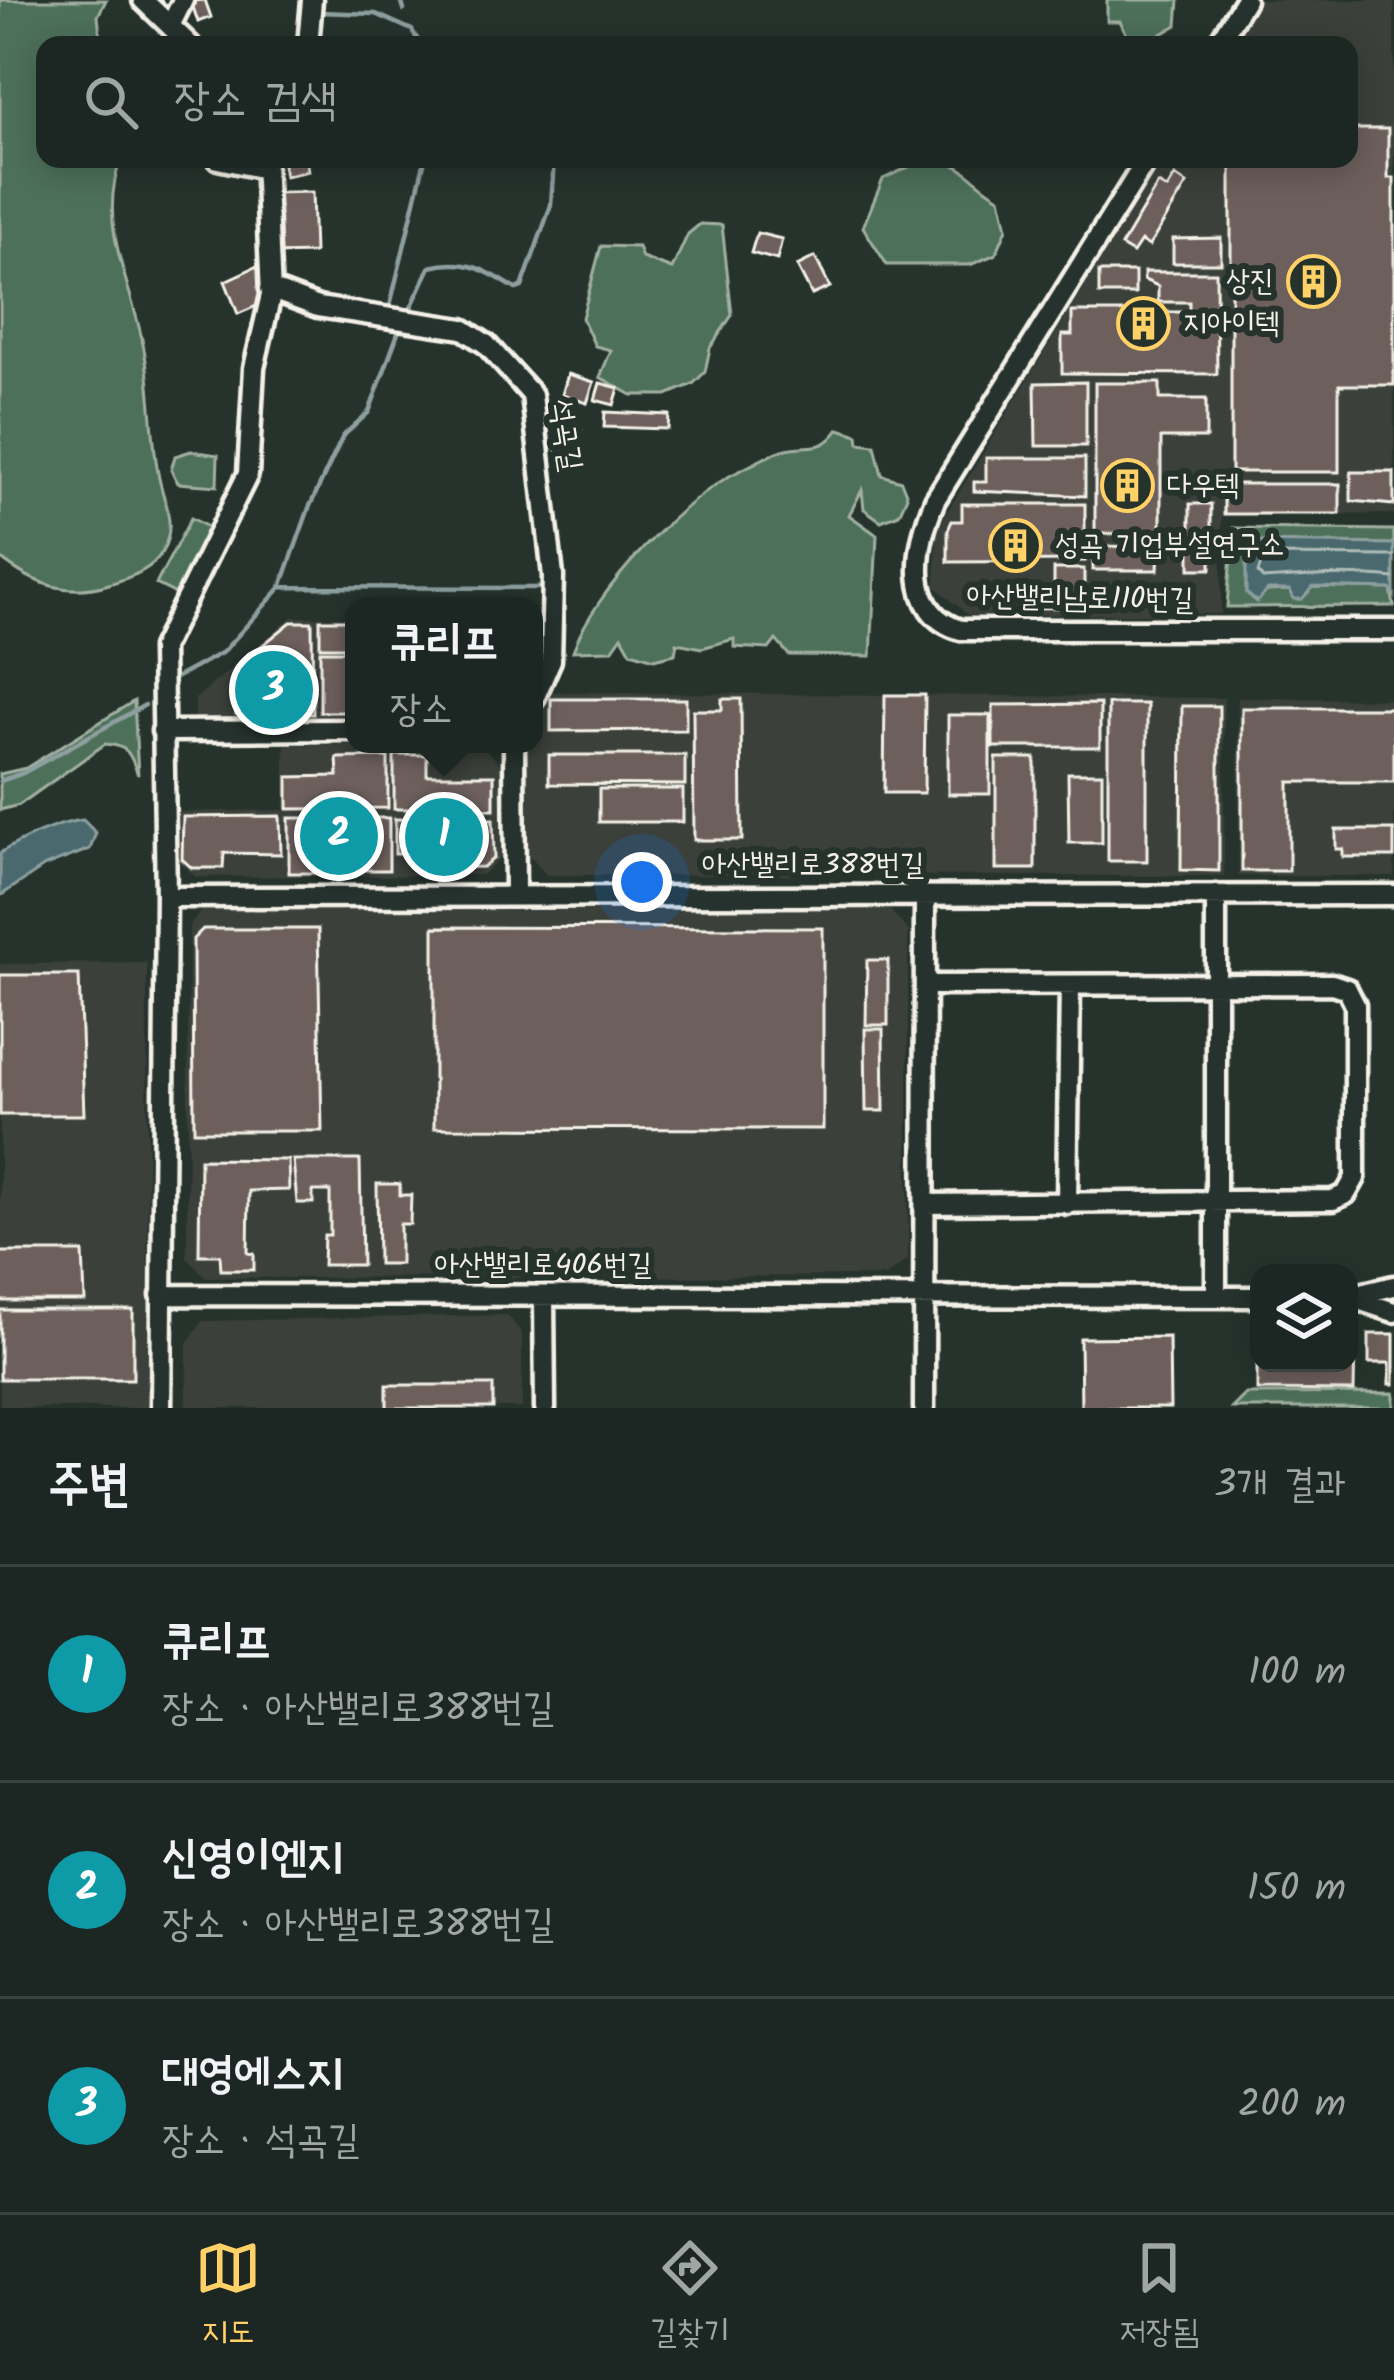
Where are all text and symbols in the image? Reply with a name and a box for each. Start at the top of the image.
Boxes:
search box [36,36,1358,168]
text: 장소 검색 [174,66,337,138]
icon: search [78,69,144,135]
building icon: 상진 [1285,254,1341,310]
place label: 상진 [1226,258,1274,306]
building icon: 지아이텍 [1116,296,1172,352]
place label: 지아이텍 [1183,300,1280,348]
street label: 석곡길 [536,395,594,475]
building icon: 다우텍 [1100,458,1156,514]
place label: 다우텍 [1167,462,1239,510]
building icon: 성곡 기업부설연구소 [988,518,1044,574]
place label: 성곡 기업부설연구소 [1055,522,1284,570]
street label: 아산밸리남로110번길 [966,573,1194,625]
popup [345,597,543,753]
text: 큐리프 [390,608,498,680]
pin: 3 [235,645,313,735]
text: 장소 [390,680,452,742]
pin: 2 [300,791,378,881]
pin: 1 [405,792,483,882]
street label: 아산밸리로388번길 [702,842,924,890]
your location [612,852,672,912]
street label: 아산밸리로406번길 [434,1242,652,1290]
map controls [1250,1264,1358,1372]
button: layers [1250,1264,1358,1372]
text: 주변 [48,1446,130,1527]
text: 3개 결과 [1214,1455,1346,1517]
text: 큐리프 [162,1607,271,1679]
text: 1 [81,1643,93,1705]
text: 100 m [1248,1643,1346,1705]
text: 장소 · 아산밸리로388번길 [162,1679,554,1741]
text: 신영이엔지 [162,1823,343,1895]
text: 2 [76,1859,98,1921]
text: 150 m [1247,1859,1346,1921]
text: 장소 · 아산밸리로388번길 [162,1895,554,1957]
text: 대영에스지 [162,2039,343,2111]
text: 3 [76,2075,98,2137]
text: 200 m [1238,2075,1346,2137]
text: 장소 · 석곡길 [162,2111,359,2173]
tab: 지도 [195,2235,261,2360]
tab: 길찾기 [650,2235,730,2360]
tab: 저장됨 [1120,2235,1199,2360]

